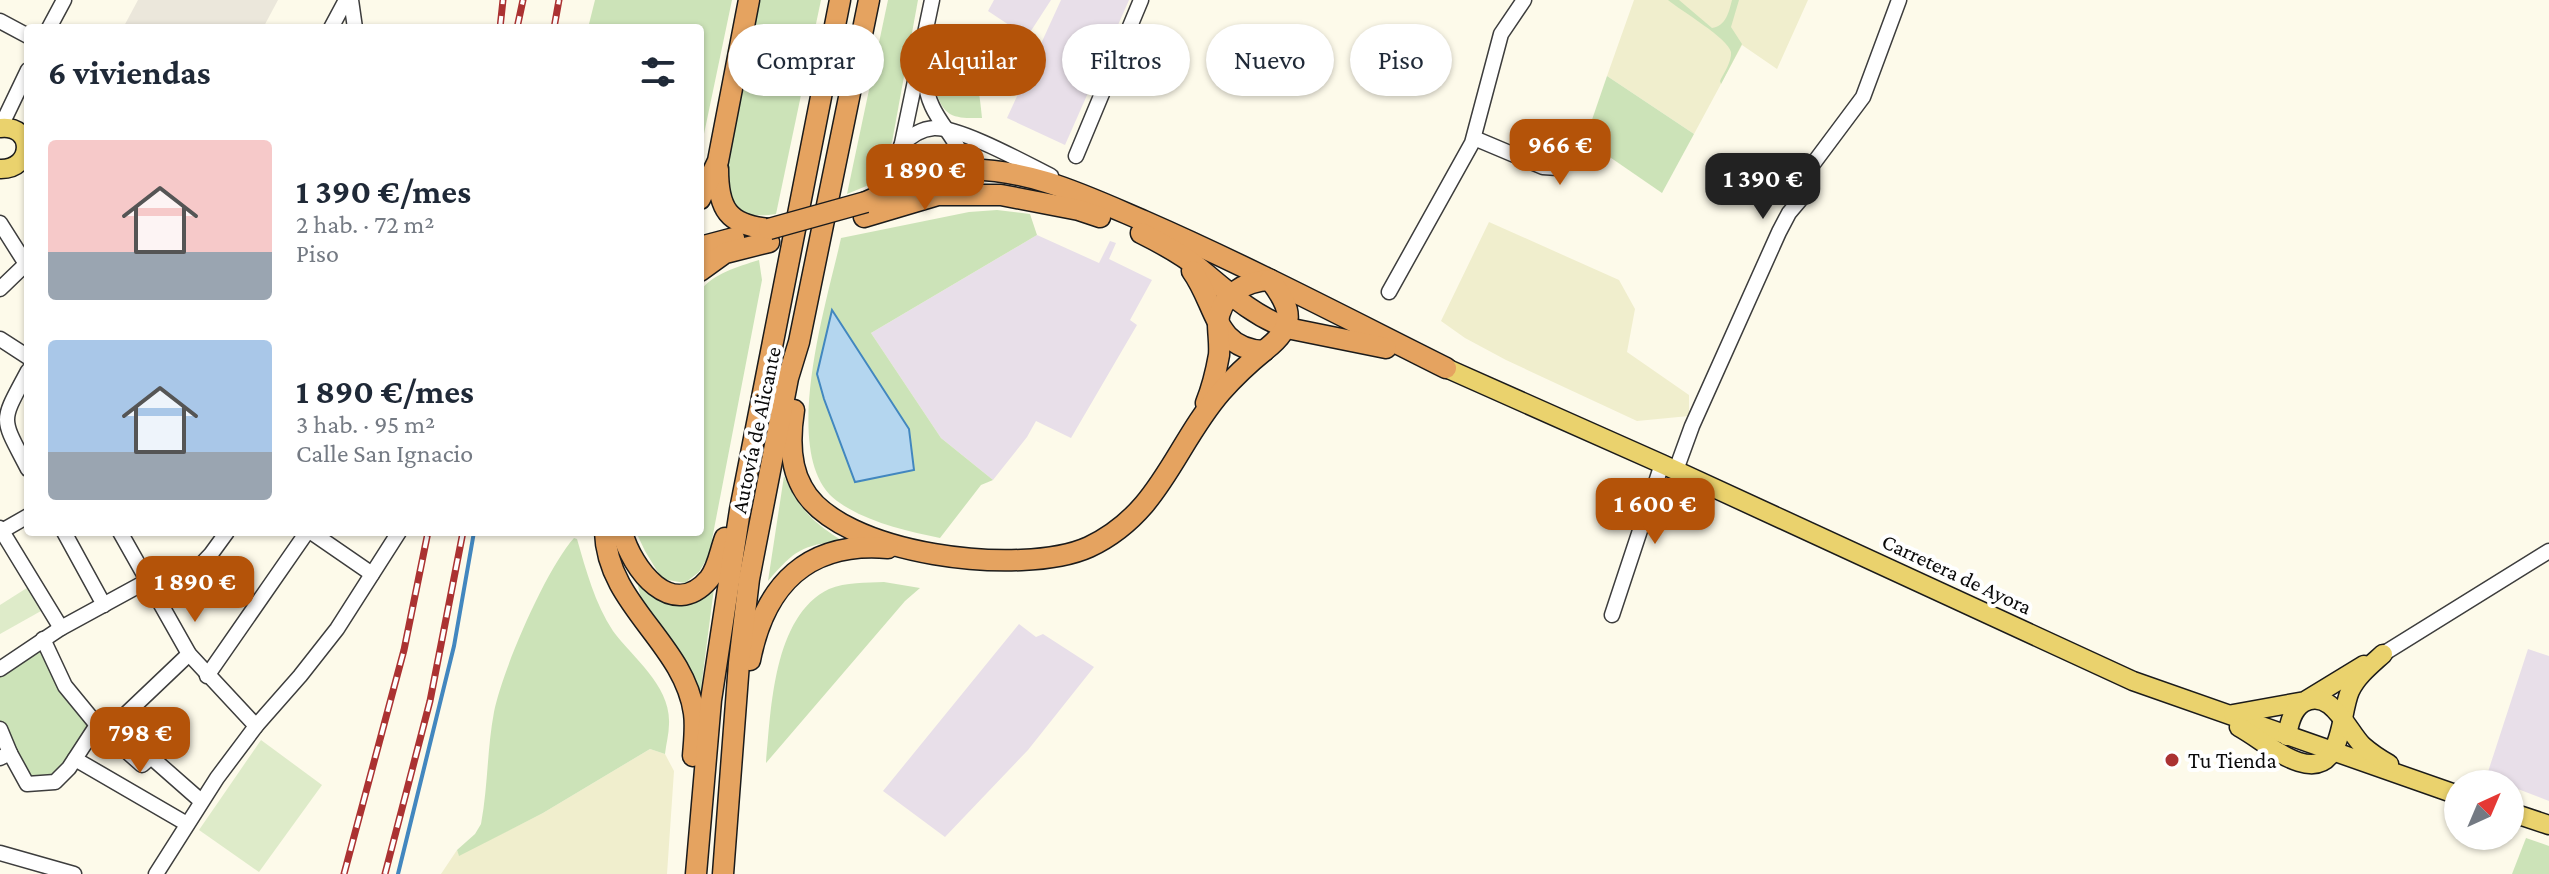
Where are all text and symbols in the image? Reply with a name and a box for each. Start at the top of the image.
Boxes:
chip: Comprar [728,24,884,96]
chip: Alquilar [900,24,1046,96]
chip: Filtros [1062,24,1190,96]
chip: Nuevo [1206,24,1334,96]
chip: Piso [1350,24,1452,96]
icon: filters [636,50,680,94]
text: 6 viviendas [48,54,211,91]
pin: 966 € [1504,119,1616,187]
text: 966 € [1528,130,1592,159]
pin: 1 890 € [851,144,999,212]
pin: 1 390 € [1689,153,1837,221]
text: 1 890 € [884,155,966,184]
text: 1 390 € [1723,164,1803,193]
icon: home [112,172,208,268]
text: 1 390 €/mes [296,173,471,210]
text: 2 hab. · 72 m² [296,210,434,239]
text: Piso [296,239,339,268]
street label: Autovía de Alicante [726,344,786,516]
icon: home [112,372,208,468]
text: 1 890 €/mes [296,373,474,410]
text: 3 hab. · 95 m² [296,410,435,439]
text: Calle San Ignacio [296,439,473,468]
pin: 1 600 € [1581,478,1729,546]
text: 1 600 € [1614,489,1696,518]
street label: Carretera de Ayora [1878,528,2036,620]
pin: 1 890 € [121,556,269,624]
text: 1 890 € [154,567,236,596]
pin: 798 € [84,707,196,775]
text: 798 € [108,718,172,747]
place label: Tu Tienda [2188,748,2277,773]
marker: Tu Tienda [2163,751,2181,769]
north arrow [2444,770,2524,850]
map controls [2444,770,2524,850]

